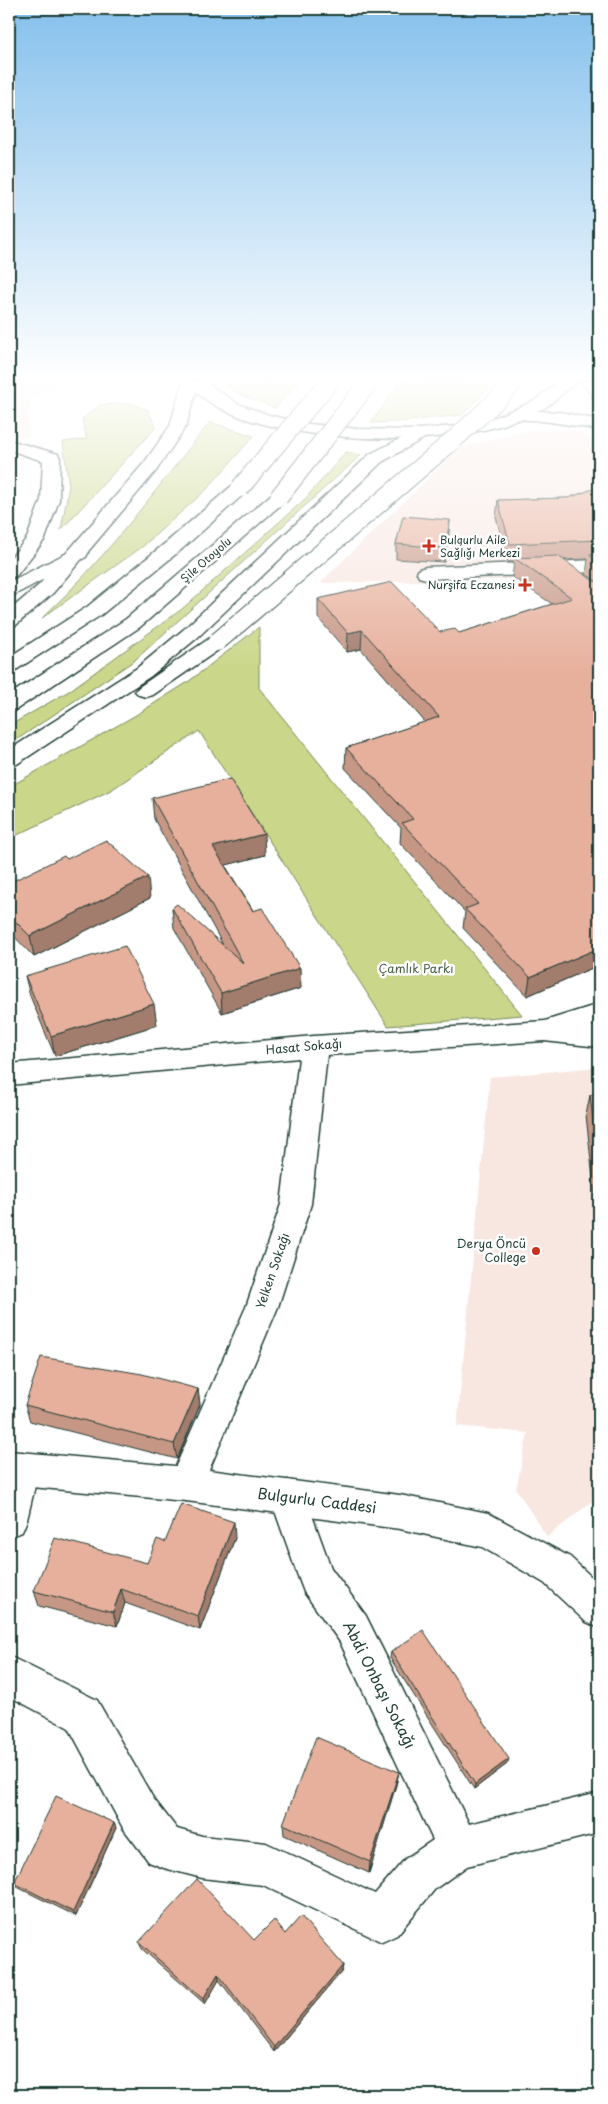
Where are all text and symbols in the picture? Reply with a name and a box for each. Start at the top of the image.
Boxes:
place label: Bulgurlu Aile Sağlığı Merkezi [440,531,520,561]
street label: Şile Otoyolu [177,533,235,587]
marker: Bulgurlu Aile Sağlığı Merkezi [422,539,436,553]
place label: Nurşifa Eczanesi [428,576,515,593]
marker: Nurşifa Eczanesi [519,579,531,591]
park label: Çamlık Parkı [378,959,454,977]
street label: Hasat Sokağı [265,1034,343,1058]
street label: Yelken Sokağı [251,1230,293,1311]
place label: Derya Öncü College [456,1234,526,1266]
marker: Derya Öncü College [530,1245,542,1257]
street label: Bulgurlu Caddesi [256,1481,378,1518]
street label: Abdi Onbaşı Sokağı [338,1616,422,1752]

